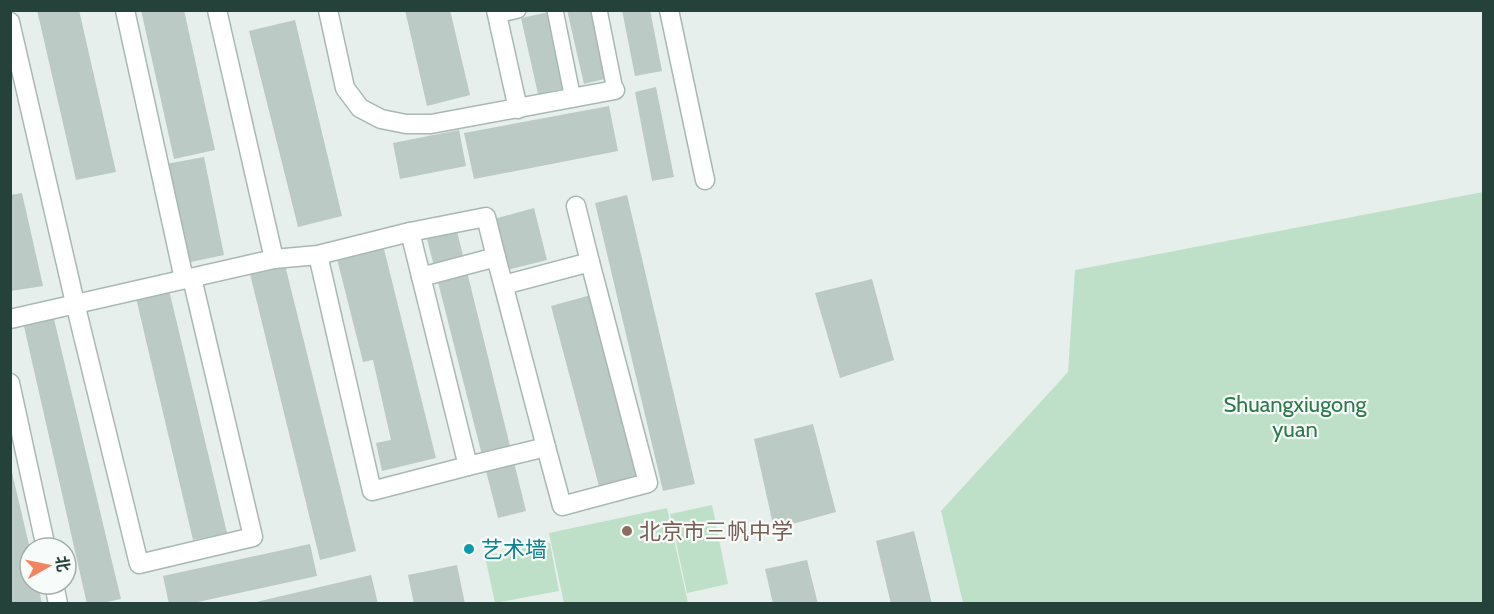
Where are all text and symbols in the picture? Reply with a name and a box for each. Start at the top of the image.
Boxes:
park label: Shuangxiugong yuan [1224,391,1367,443]
place label: 北京市三帆中学 [639,518,793,545]
marker: 北京市三帆中学 [620,524,634,538]
north arrow [18,536,78,596]
place label: 艺术墙 [481,536,547,563]
marker: 艺术墙 [462,542,476,556]
text: 北 [52,554,73,573]

